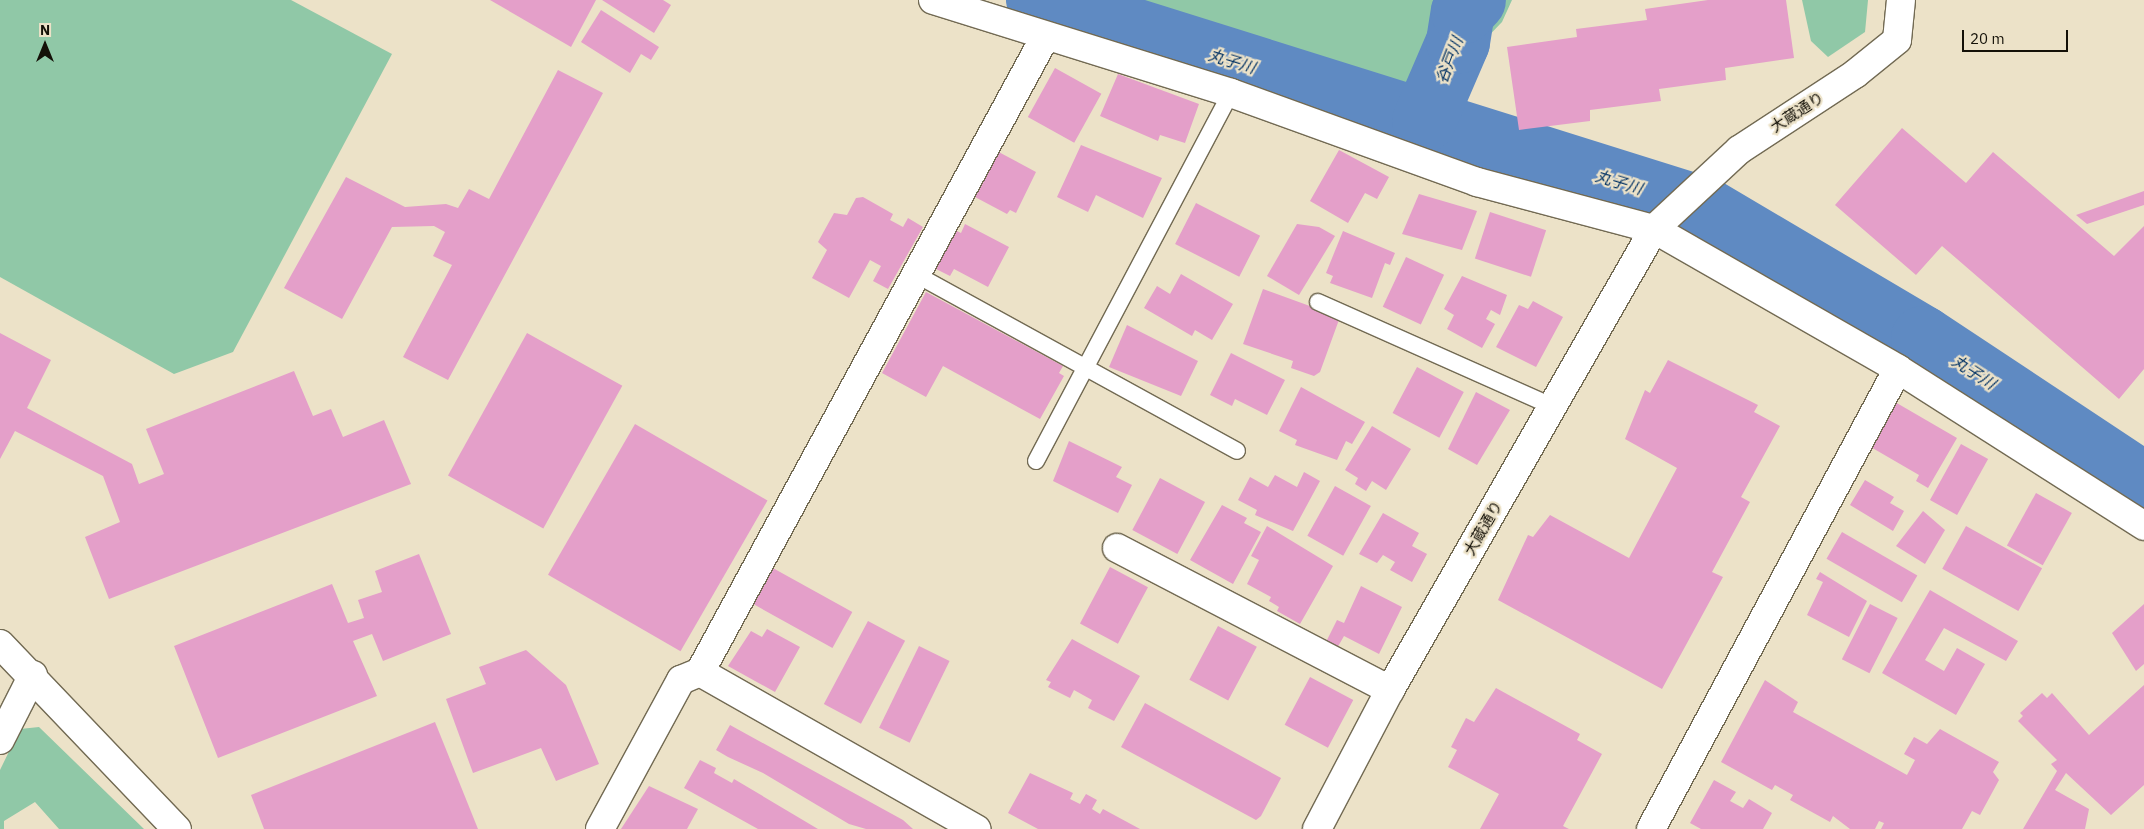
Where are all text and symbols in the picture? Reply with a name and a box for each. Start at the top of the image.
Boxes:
north arrow [20,20,70,70]
scale bar [1964,20,2070,52]
text: N [40,21,50,39]
text: 20 m [1970,29,2005,48]
water label: 谷戸川 [1431,34,1467,86]
water label: 丸子川 [1206,45,1258,77]
street label: 大蔵通り [1767,88,1827,136]
water label: 丸子川 [1593,166,1645,198]
water label: 丸子川 [1949,351,1999,393]
street label: 大蔵通り [1460,498,1506,558]

